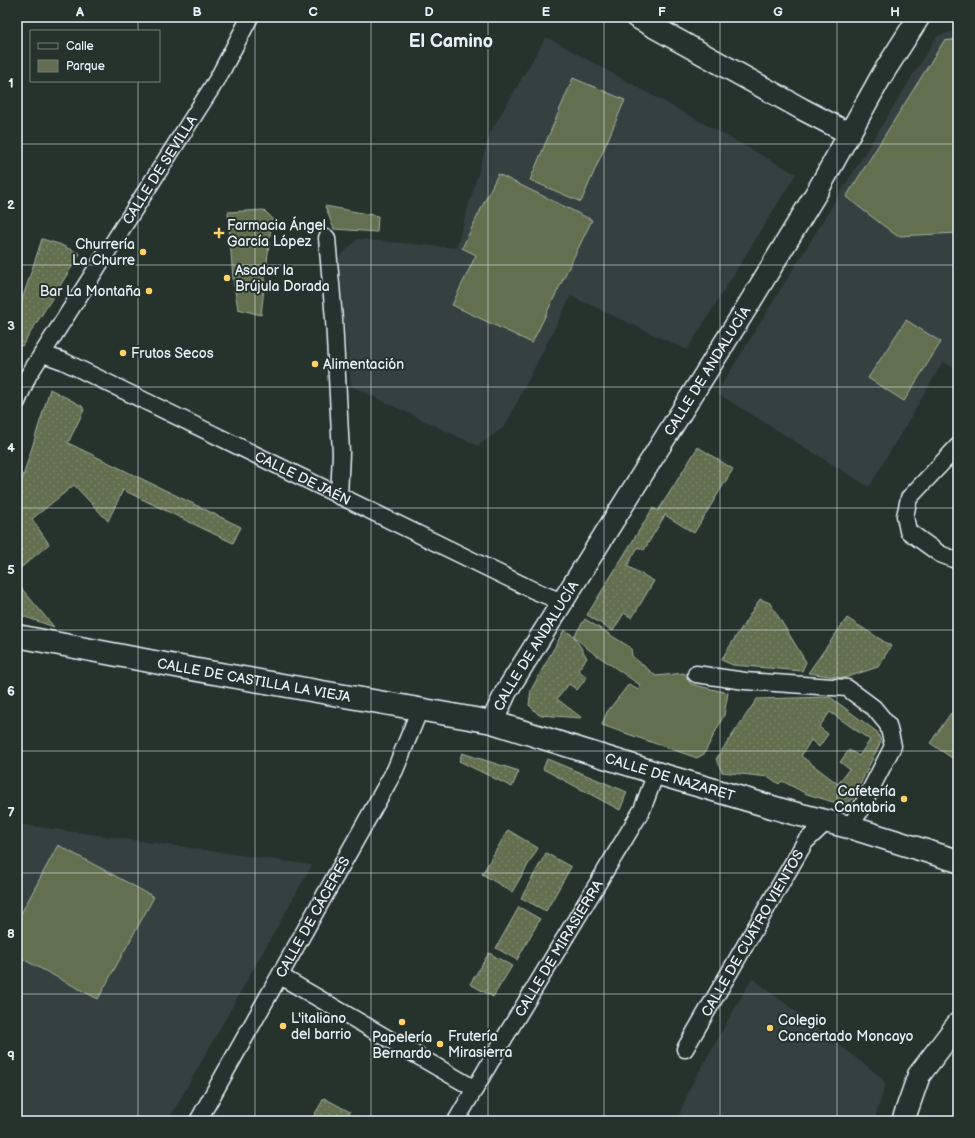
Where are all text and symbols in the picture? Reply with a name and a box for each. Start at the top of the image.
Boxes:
text: A [75,4,84,20]
text: B [192,4,202,20]
text: C [308,4,318,20]
text: D [424,4,434,20]
text: E [542,4,551,20]
text: F [658,4,666,20]
text: G [773,4,783,20]
text: H [890,4,900,20]
legend [30,30,160,82]
district label: El Camino [409,31,493,52]
text: Calle [66,39,94,54]
text: Parque [66,59,105,74]
text: 1 [8,75,14,91]
street label: CALLE DE SEVILLA [119,112,201,228]
text: 2 [7,197,15,213]
place label: Farmacia Ángel García López [227,216,326,250]
marker: Farmacia Ángel García López [214,228,224,238]
place label: Churrería La Churre [72,236,135,269]
marker: Churrería La Churre [138,247,148,257]
place label: Asador la Brújula Dorada [235,262,330,295]
marker: Asador la Brújula Dorada [222,273,232,283]
place label: Bar La Montaña [40,283,141,300]
marker: Bar La Montaña [144,286,154,296]
street label: CALLE DE ANDALUCÍA [661,303,755,439]
text: 3 [7,318,15,334]
place label: Frutos Secos [131,345,214,362]
marker: Frutos Secos [118,348,128,358]
place label: Alimentación [323,356,404,373]
marker: Alimentación [310,359,320,369]
text: 4 [7,440,15,456]
street label: CALLE DE JAÉN [252,448,354,509]
text: 5 [7,562,15,578]
street label: CALLE DE ANDALUCÍA [490,577,583,714]
street label: CALLE DE CASTILLA LA VIEJA [156,655,352,706]
text: 6 [7,683,15,699]
street label: CALLE DE NAZARET [603,750,737,805]
place label: Cafetería Cantabria [834,783,896,816]
marker: Cafetería Cantabria [899,794,909,804]
text: 7 [7,805,15,821]
street label: CALLE DE CUATRO VIENTOS [698,847,808,1020]
street label: CALLE DE CÁCERES [272,854,354,981]
street label: CALLE DE MIRASIERRA [511,877,607,1020]
text: 8 [7,926,15,942]
place label: L'italiano del barrio [291,1010,351,1043]
place label: Colegio Concertado Moncayo [778,1012,914,1045]
marker: Papelería Bernardo [397,1017,407,1027]
marker: L'italiano del barrio [278,1021,288,1031]
marker: Colegio Concertado Moncayo [765,1023,775,1033]
place label: Frutería Mirasierra [448,1028,512,1061]
place label: Papelería Bernardo [372,1029,432,1062]
marker: Frutería Mirasierra [435,1039,445,1049]
text: 9 [7,1048,15,1064]

